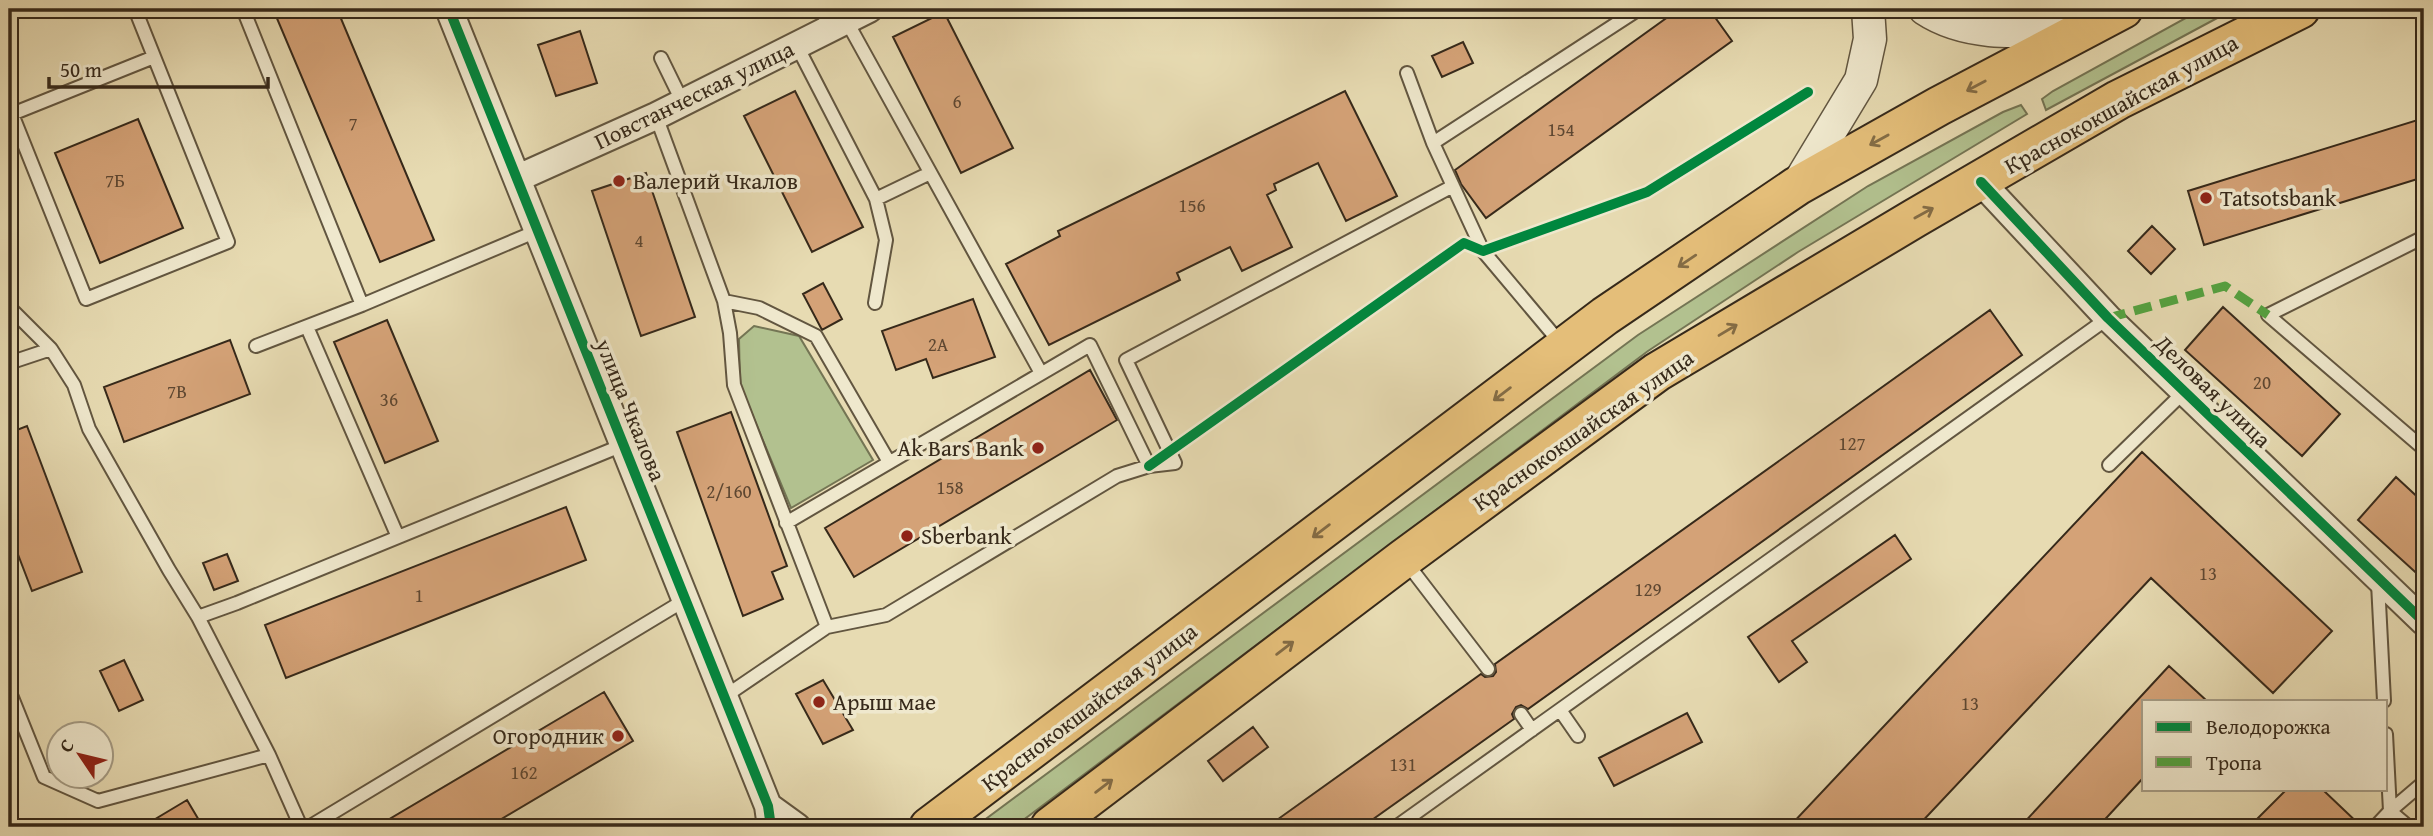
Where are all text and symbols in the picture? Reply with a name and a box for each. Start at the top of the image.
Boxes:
street label: Краснококшайская улица [1998,25,2244,182]
street label: Повстанческая улица [588,32,799,157]
scale bar [49,46,268,90]
text: 50 m [60,54,102,85]
one-way arrow [1967,79,1987,93]
house number: 6 [952,87,962,115]
house number: 7 [348,109,358,137]
house number: 154 [1547,115,1575,143]
one-way arrow [1870,133,1890,147]
place label: Валерий Чкалов [633,164,798,197]
house number: 7Б [105,166,125,194]
marker: Валерий Чкалов [611,173,627,189]
place label: Tatsotsbank [2220,181,2337,214]
marker: Tatsotsbank [2198,190,2214,206]
house number: 156 [1178,191,1206,219]
one-way arrow [1913,206,1933,220]
house number: 4 [634,226,644,254]
one-way arrow [1678,253,1697,268]
one-way arrow [1718,323,1738,337]
street label: Деловая улица [2147,326,2279,455]
house number: 2А [928,330,949,358]
street label: улица Чкалова [588,333,675,486]
street label: Краснококшайская улица [1466,341,1700,518]
house number: 20 [2253,368,2271,396]
house number: 7В [167,377,187,405]
house number: 36 [380,385,398,413]
one-way arrow [1494,386,1512,401]
house number: 127 [1838,429,1866,457]
place label: Ak Bars Bank [897,431,1024,464]
marker: Ak Bars Bank [1030,440,1046,456]
house number: 158 [936,473,964,501]
house number: 2/160 [706,477,752,505]
place label: Sberbank [921,519,1012,552]
one-way arrow [1312,523,1331,538]
marker: Sberbank [899,528,915,544]
house number: 13 [2199,559,2217,587]
house number: 129 [1634,575,1662,603]
house number: 1 [414,581,424,609]
street label: Краснококшайская улица [974,614,1204,799]
one-way arrow [1275,641,1294,656]
place label: Арыш мае [833,685,936,718]
house number: 13 [1961,689,1979,717]
marker: Арыш мае [811,694,827,710]
legend [2142,700,2388,790]
text: Велодорожка [2206,711,2331,742]
place label: Огородник [493,719,604,752]
north arrow [46,720,116,790]
marker: Огородник [610,728,626,744]
text: С [52,733,81,758]
text: Тропа [2206,747,2262,778]
house number: 131 [1389,750,1417,778]
house number: 162 [510,758,538,786]
one-way arrow [1094,778,1112,793]

